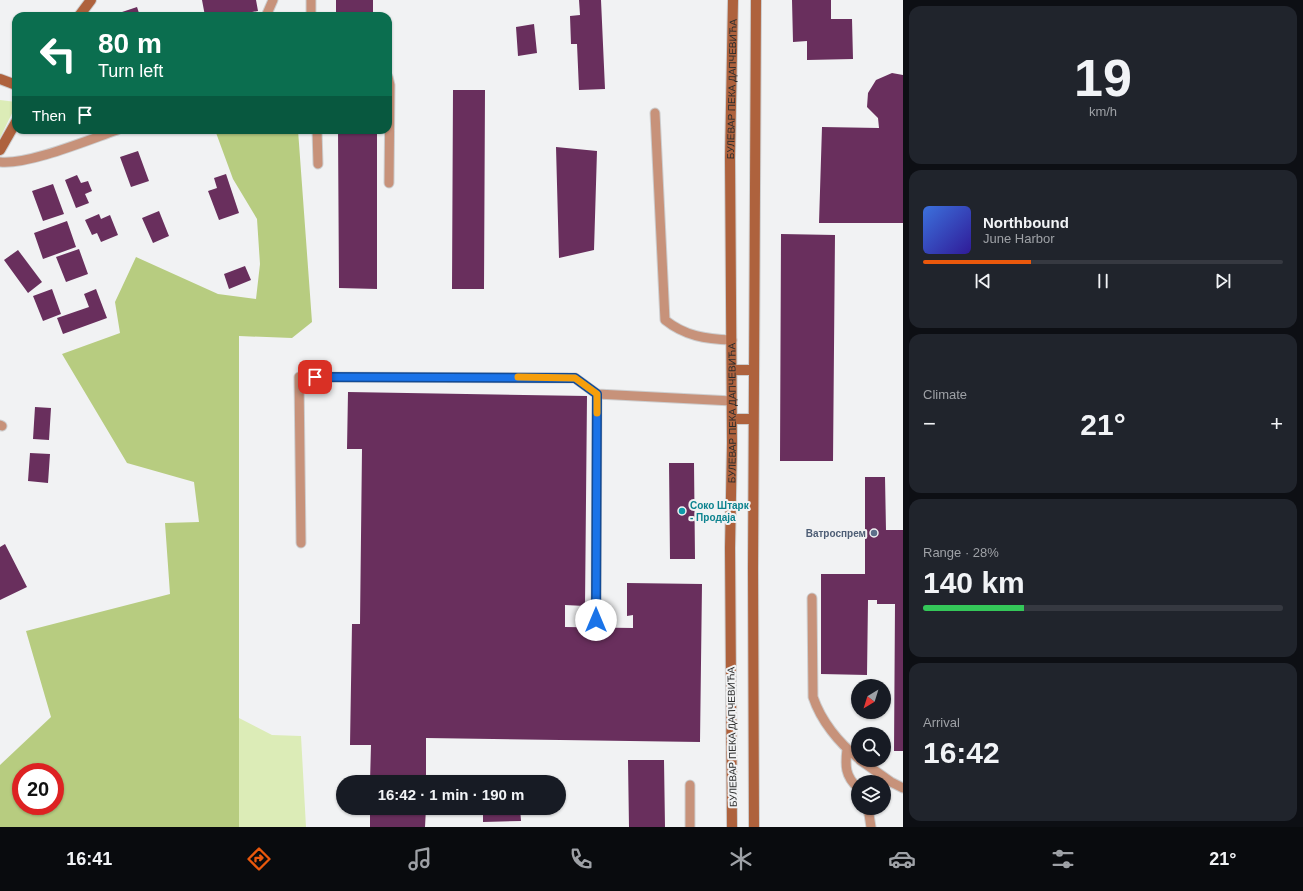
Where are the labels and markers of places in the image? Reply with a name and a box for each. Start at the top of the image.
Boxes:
pin [298,360,332,394]
place label: Соко Штарк - Продаја [690,500,750,523]
marker: Соко Штарк - Продаја [677,506,687,516]
place label: Ватроспрем [806,528,866,539]
marker: Ватроспрем [869,528,879,538]

